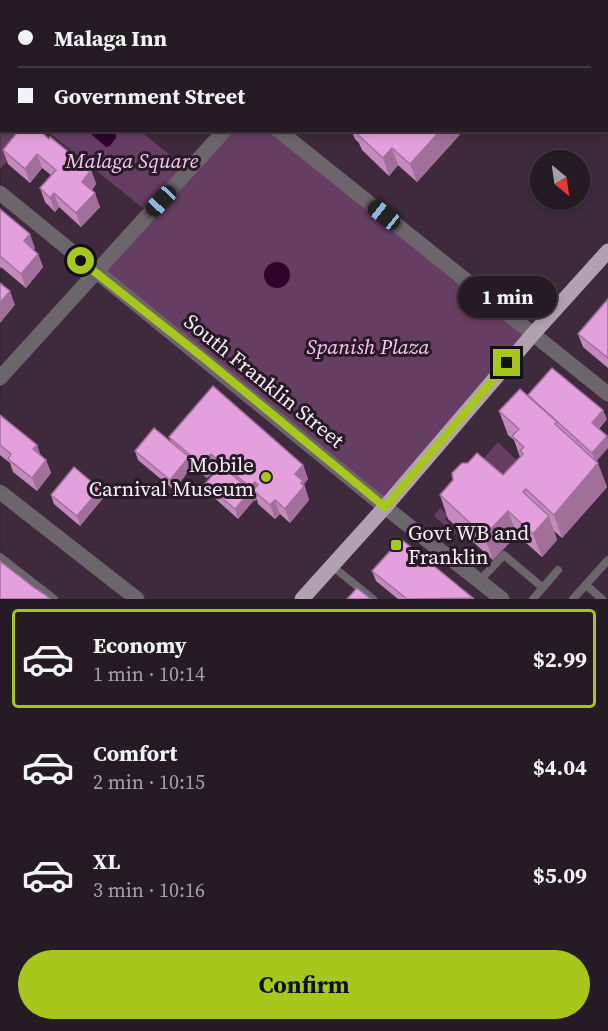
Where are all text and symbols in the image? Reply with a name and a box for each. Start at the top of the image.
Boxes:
text: Malaga Inn [54,23,167,53]
text: Government Street [54,81,245,111]
park label: Malaga Square [65,146,199,175]
north arrow [530,150,590,210]
map controls [530,150,590,210]
car [142,182,180,220]
car [364,197,404,233]
route start [67,247,94,274]
callout: 1 min [458,276,556,318]
text: 1 min [482,283,533,311]
street label: South Franklin Street [178,307,351,454]
park label: Spanish Plaza [307,332,429,361]
route end [493,349,520,376]
place label: Mobile Carnival Museum [89,450,254,503]
marker: Mobile Carnival Museum [259,470,273,484]
place label: Govt WB and Franklin [408,518,529,571]
marker: Govt WB and Franklin [389,538,403,552]
text: Economy [93,630,187,660]
icon: car [21,632,75,686]
text: $2.99 [533,644,587,674]
text: 1 min · 10:14 [93,660,205,688]
text: Comfort [93,738,177,768]
icon: car [21,740,75,794]
text: $4.04 [533,752,587,782]
text: 2 min · 10:15 [93,768,205,796]
text: XL [93,846,120,876]
icon: car [21,848,75,902]
text: $5.09 [533,860,587,890]
text: 3 min · 10:16 [93,876,205,904]
button: Confirm [18,950,590,1019]

